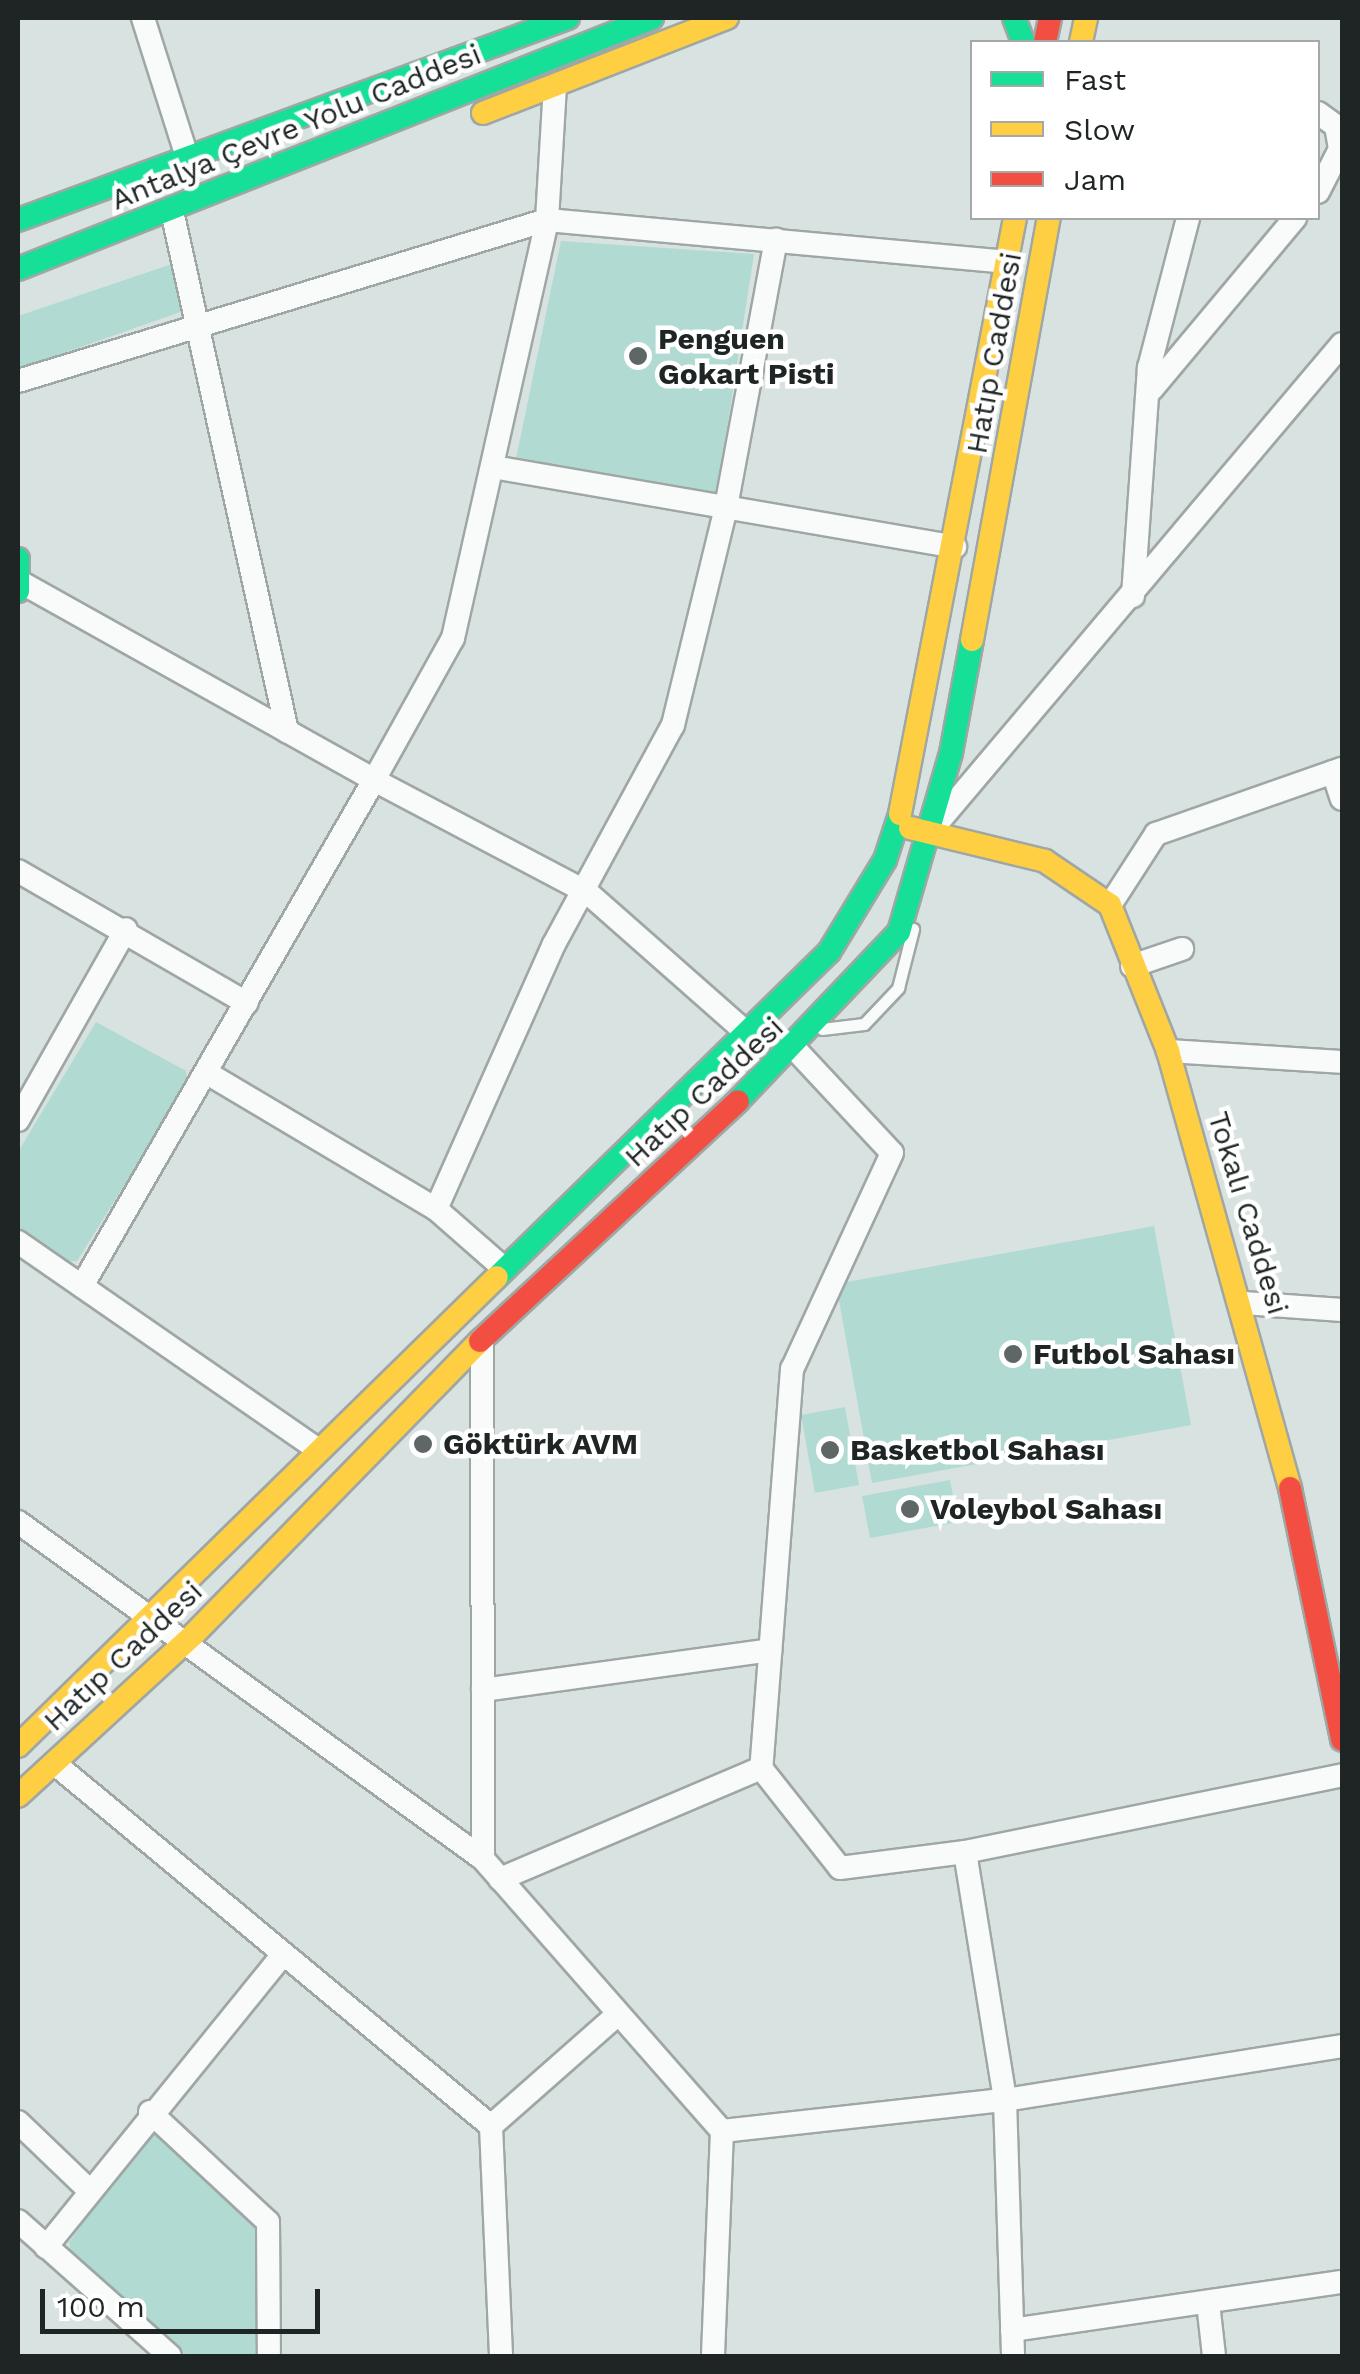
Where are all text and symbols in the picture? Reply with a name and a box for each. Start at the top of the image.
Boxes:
street label: Antalya Çevre Yolu Caddesi [105,36,487,218]
legend [970,40,1320,220]
text: Fast [1064,62,1126,97]
text: Slow [1064,112,1135,147]
text: Jam [1064,162,1126,197]
street label: Hatıp Caddesi [959,249,1029,457]
place label: Penguen Gokart Pisti [658,321,834,392]
marker: Penguen Gokart Pisti [627,345,649,367]
street label: Hatıp Caddesi [617,1009,791,1175]
street label: Tokalı Caddesi [1200,1107,1296,1319]
place label: Futbol Sahası [1033,1336,1235,1372]
marker: Futbol Sahası [1002,1343,1024,1365]
place label: Göktürk AVM [443,1426,639,1462]
place label: Basketbol Sahası [850,1432,1105,1468]
marker: Göktürk AVM [412,1433,434,1455]
marker: Basketbol Sahası [819,1439,841,1461]
place label: Voleybol Sahası [930,1491,1163,1527]
marker: Voleybol Sahası [899,1498,921,1520]
street label: Hatıp Caddesi [36,1573,210,1739]
scale bar [45,2269,325,2331]
text: 100 m [57,2289,145,2324]

